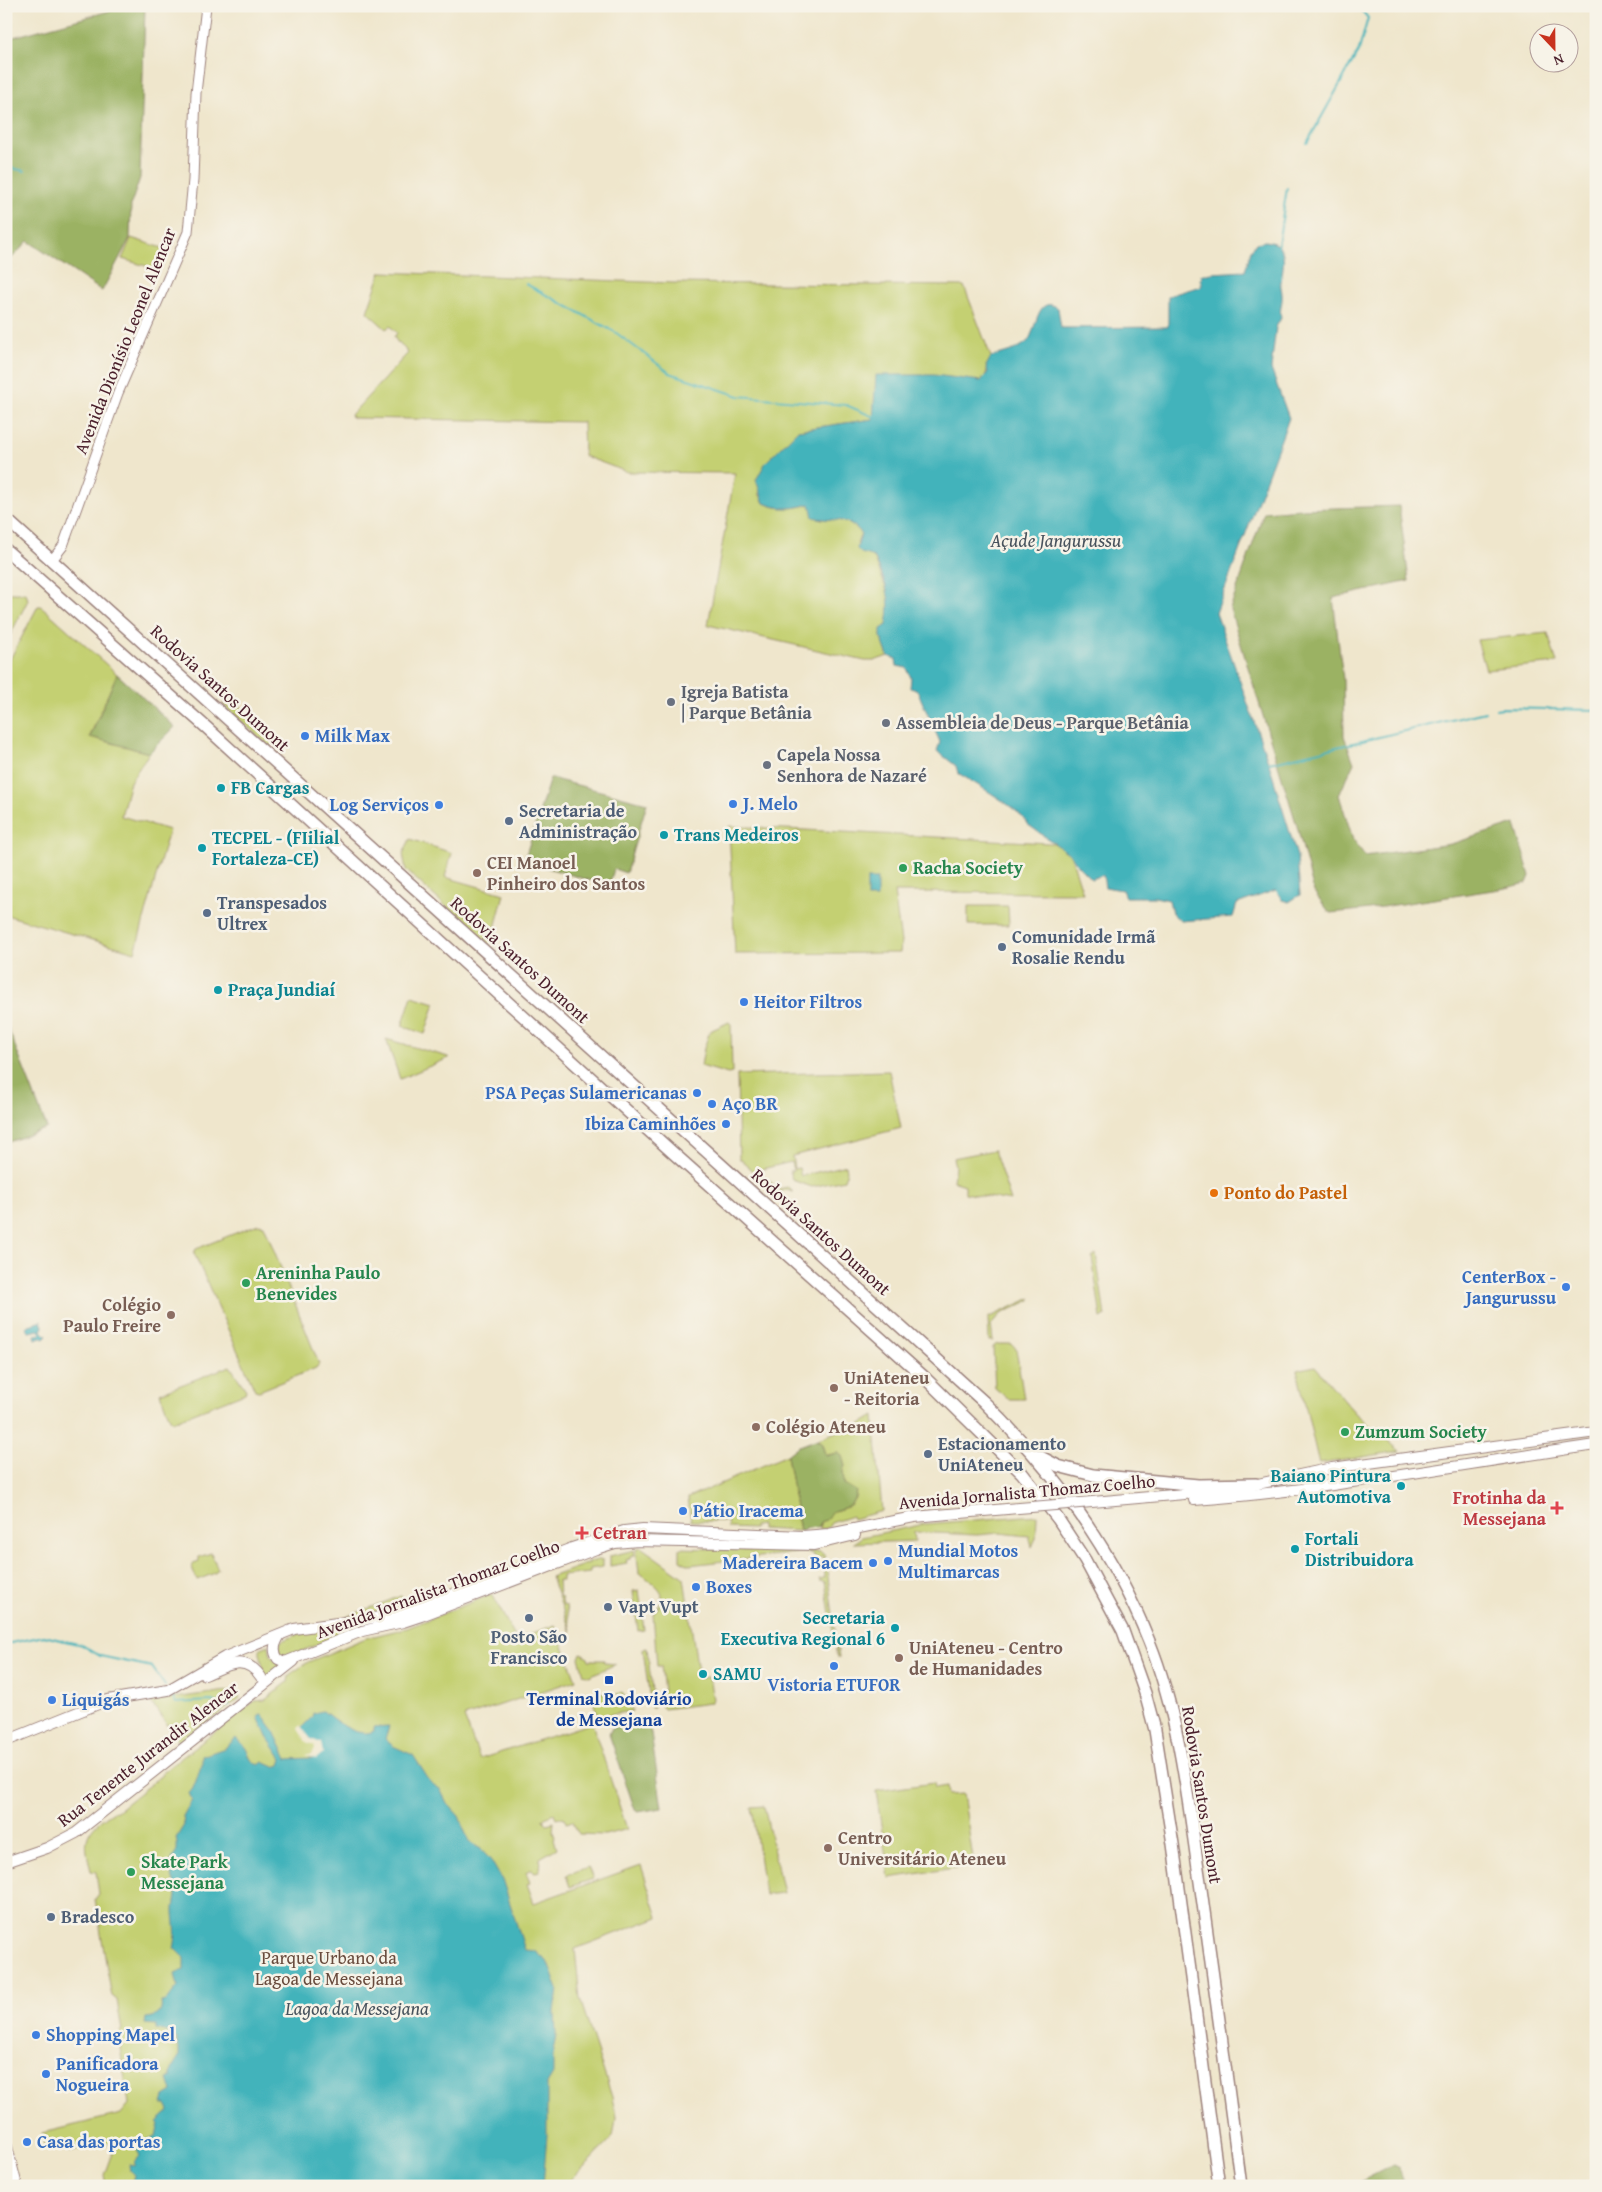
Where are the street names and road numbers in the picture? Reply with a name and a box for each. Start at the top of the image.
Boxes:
street label: Avenida Dionísio Leonel Alencar [67,223,183,458]
street label: Rodovia Santos Dumont [145,618,297,758]
street label: Rodovia Santos Dumont [445,890,597,1030]
street label: Rodovia Santos Dumont [746,1162,898,1302]
street label: Avenida Jornalista Thomaz Coelho [898,1467,1156,1516]
street label: Avenida Jornalista Thomaz Coelho [312,1532,563,1645]
street label: Rua Tenente Jurandir Alencar [51,1674,245,1833]
street label: Rodovia Santos Dumont [1175,1704,1230,1886]

